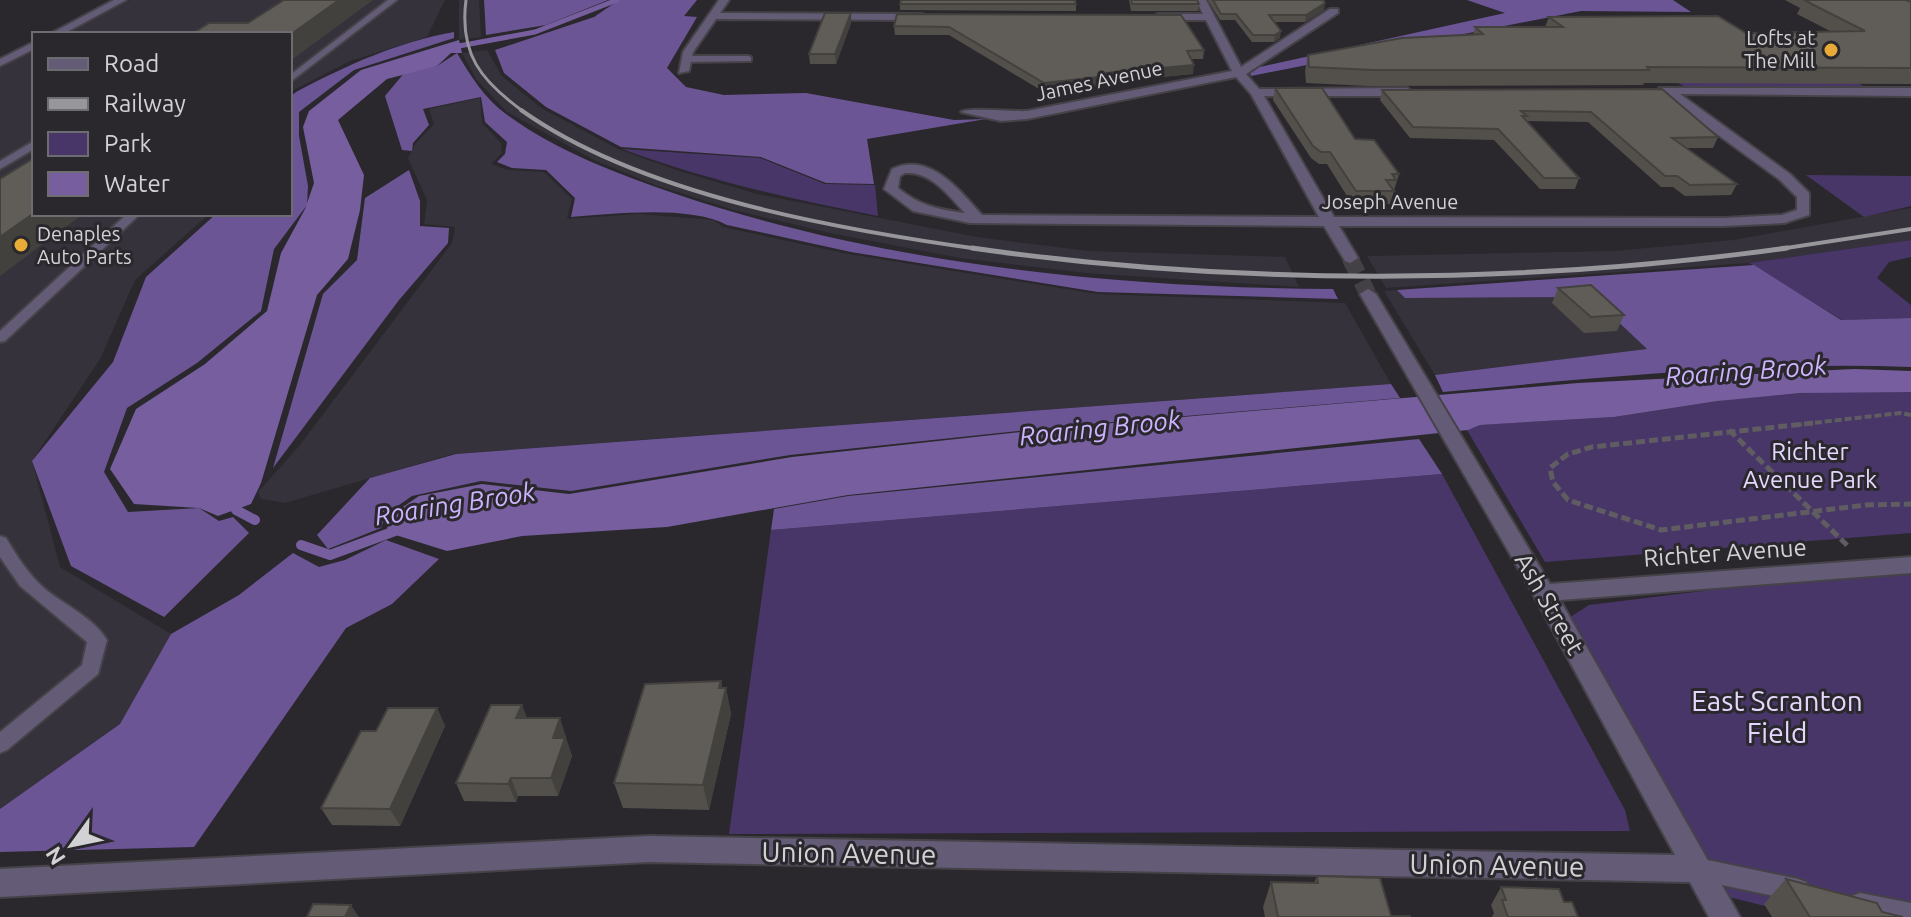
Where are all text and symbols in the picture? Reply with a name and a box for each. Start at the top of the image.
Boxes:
place label: Lofts at The Mill [1744,26,1815,72]
legend [32,32,292,216]
marker: Lofts at The Mill [1822,41,1840,59]
text: Road [104,50,159,77]
street label: James Avenue [1033,56,1164,105]
text: Railway [104,90,186,117]
text: Park [104,130,152,157]
text: Water [104,170,170,197]
street label: Joseph Avenue [1322,190,1458,213]
place label: Denaples Auto Parts [37,222,132,268]
marker: Denaples Auto Parts [12,236,30,254]
water label: Roaring Brook [1664,350,1828,391]
water label: Roaring Brook [1018,405,1183,450]
park label: Richter Avenue Park [1743,438,1877,493]
water label: Roaring Brook [373,476,538,531]
street label: Richter Avenue [1642,533,1808,572]
street label: Ash Street [1510,548,1590,660]
park label: East Scranton Field [1691,685,1863,748]
north arrow [32,805,112,885]
street label: Union Avenue [761,835,937,870]
text: N [40,842,70,870]
street label: Union Avenue [1409,847,1585,882]

